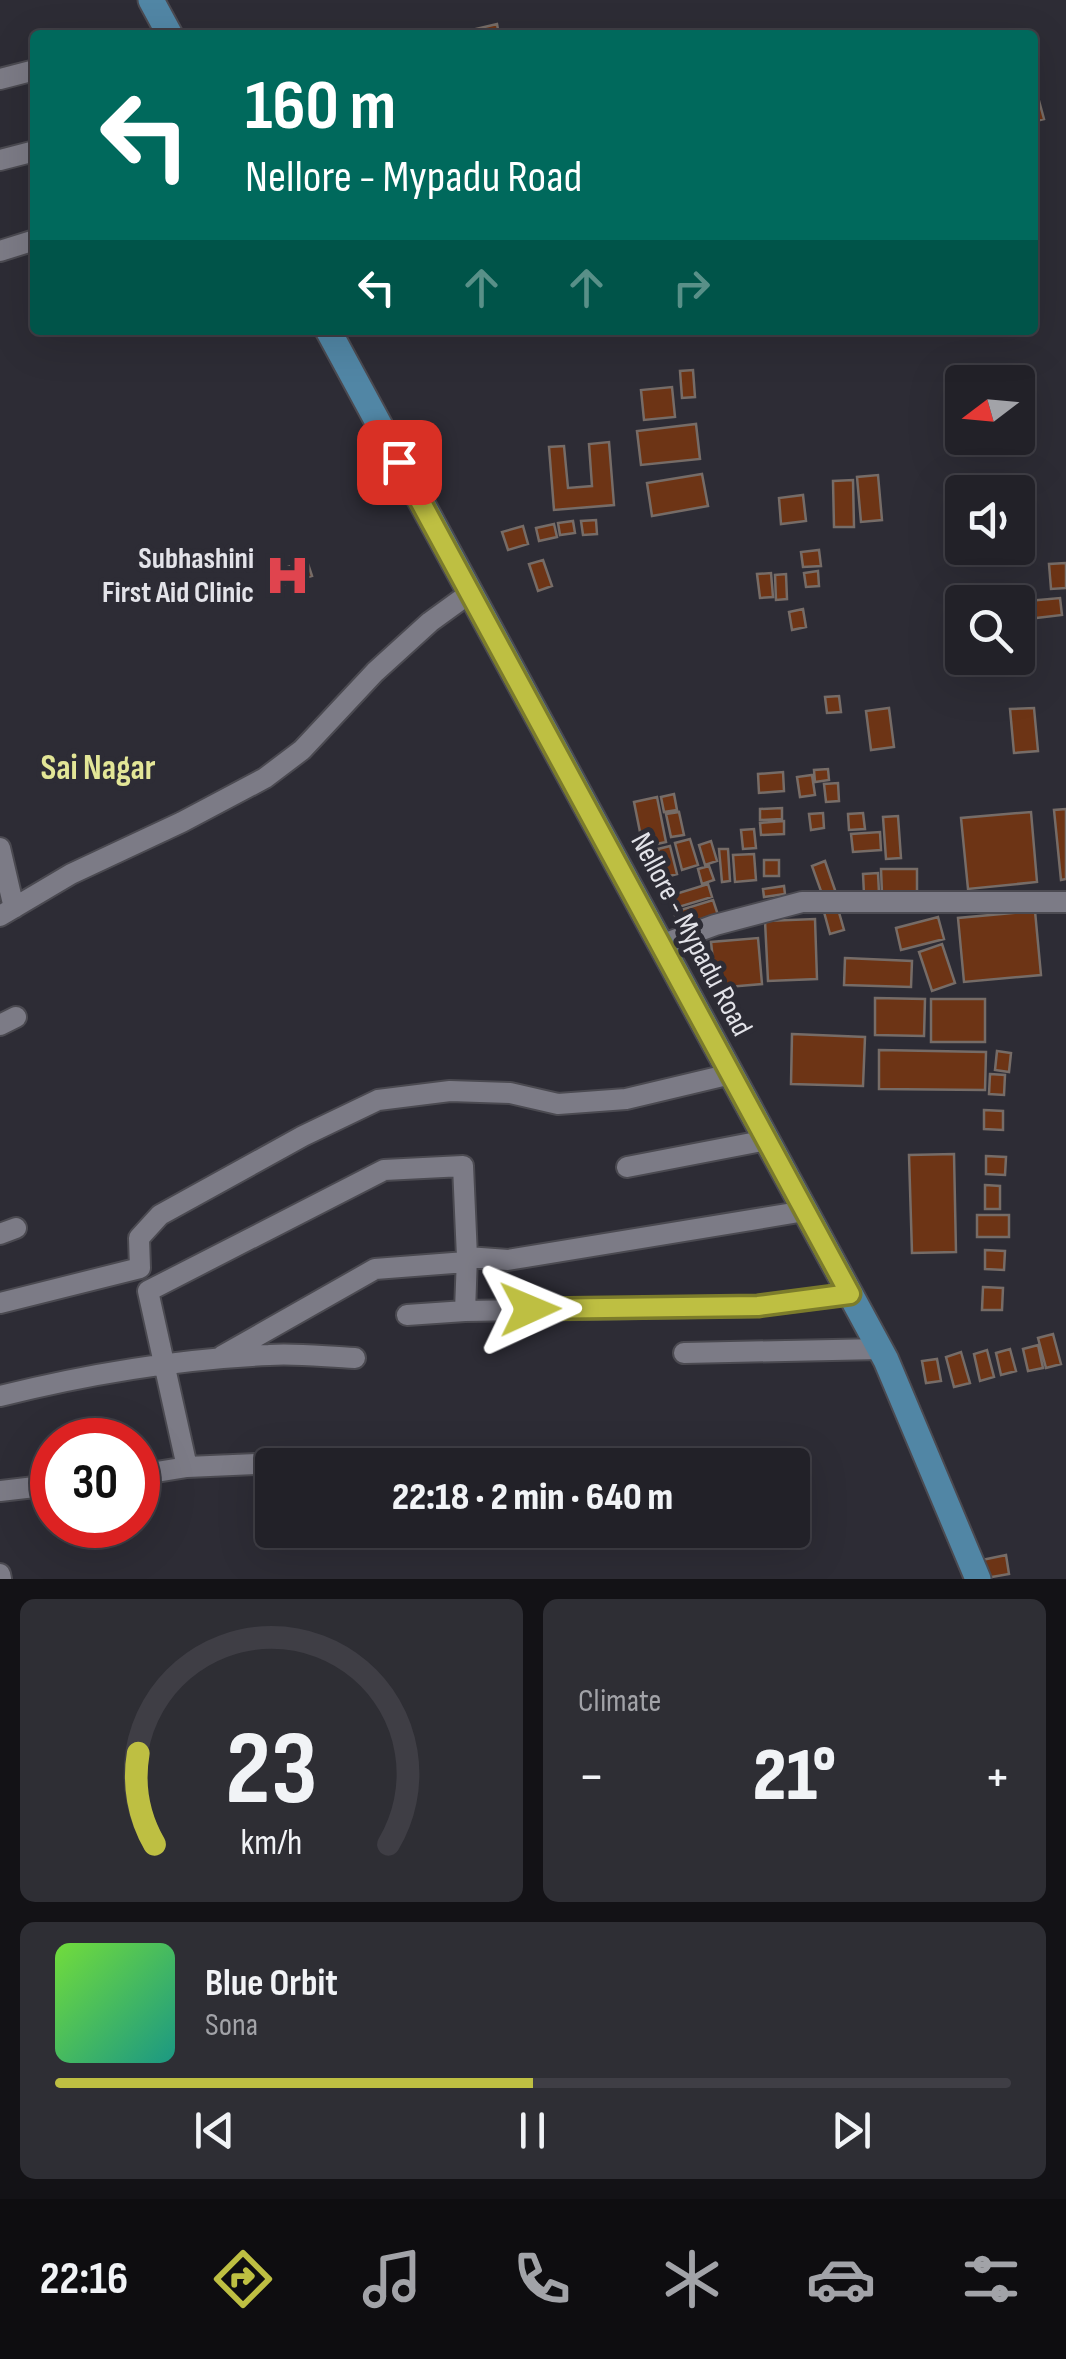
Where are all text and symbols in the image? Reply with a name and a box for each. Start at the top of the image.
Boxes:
text: 160 m [245,65,396,149]
icon: left [80,70,210,200]
text: Nellore - Mypadu Road [245,150,582,205]
icon: left [349,260,404,315]
icon: ahead [454,260,509,315]
icon: ahead [559,260,614,315]
icon: right [664,260,719,315]
north arrow [945,365,1035,455]
map controls [945,365,1035,675]
pin [357,420,442,505]
icon: arrive [372,435,427,490]
button: sound [945,475,1035,565]
place label: Subhashini First Aid Clinic [102,541,254,611]
hospital icon: Subhashini First Aid Clinic [263,551,311,599]
button: search [945,585,1035,675]
district label: Sai Nagar [40,747,156,790]
street label: Nellore - Mypadu Road [622,827,760,1042]
position arrow [478,1257,582,1361]
speed limit sign: 30 [30,1418,160,1548]
text: 22:18 · 2 min · 640 m [392,1475,673,1520]
text: Climate [578,1682,661,1721]
text: 23 [225,1708,318,1833]
text: 21° [753,1731,836,1822]
text: − [578,1744,605,1811]
text: + [984,1744,1011,1811]
text: km/h [241,1822,302,1865]
text: Blue Orbit [205,1961,338,2006]
text: Sona [205,2006,258,2045]
icon: previous [187,2103,242,2158]
icon: pause [505,2103,560,2158]
icon: next [824,2103,879,2158]
icon: directions [208,2244,278,2314]
icon: music [357,2244,427,2314]
icon: phone [507,2244,577,2314]
icon: climate [657,2244,727,2314]
icon: car [806,2244,876,2314]
icon: filters [956,2244,1026,2314]
text: 22:16 [40,2252,128,2307]

